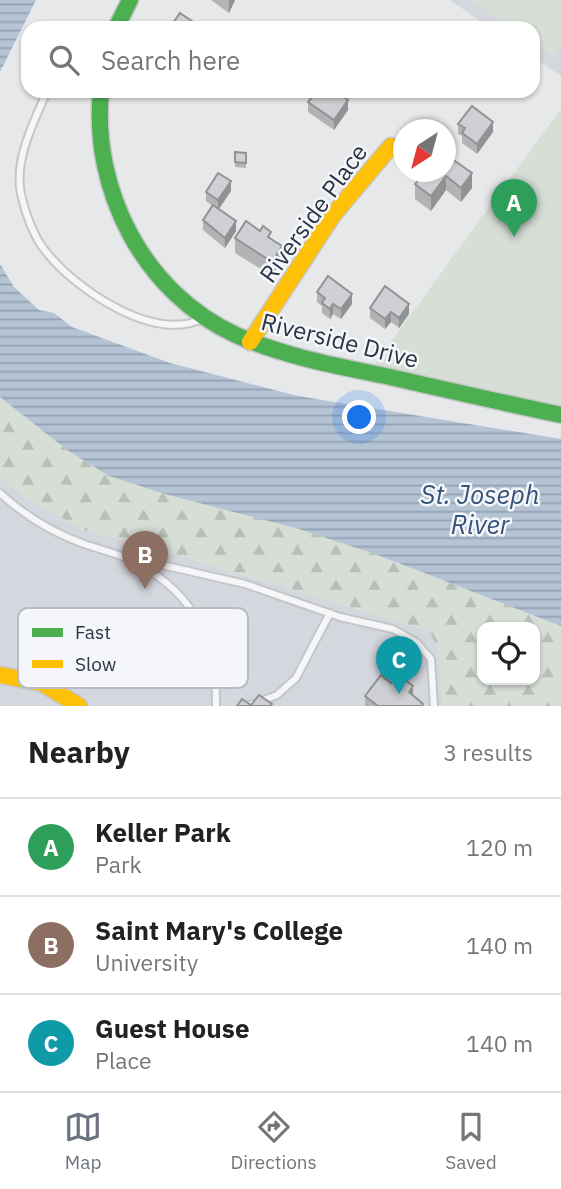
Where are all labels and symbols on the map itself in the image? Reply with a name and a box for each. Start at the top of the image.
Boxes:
north arrow [393,119,456,182]
street label: Riverside Place [252,137,374,289]
pin: A [491,179,537,237]
street label: Riverside Drive [258,305,422,375]
your location [342,400,376,434]
water label: St. Joseph River [421,477,539,541]
pin: B [122,531,168,589]
legend [18,608,248,688]
text: Fast [75,620,111,644]
pin: C [376,636,422,694]
text: Slow [75,652,116,676]

